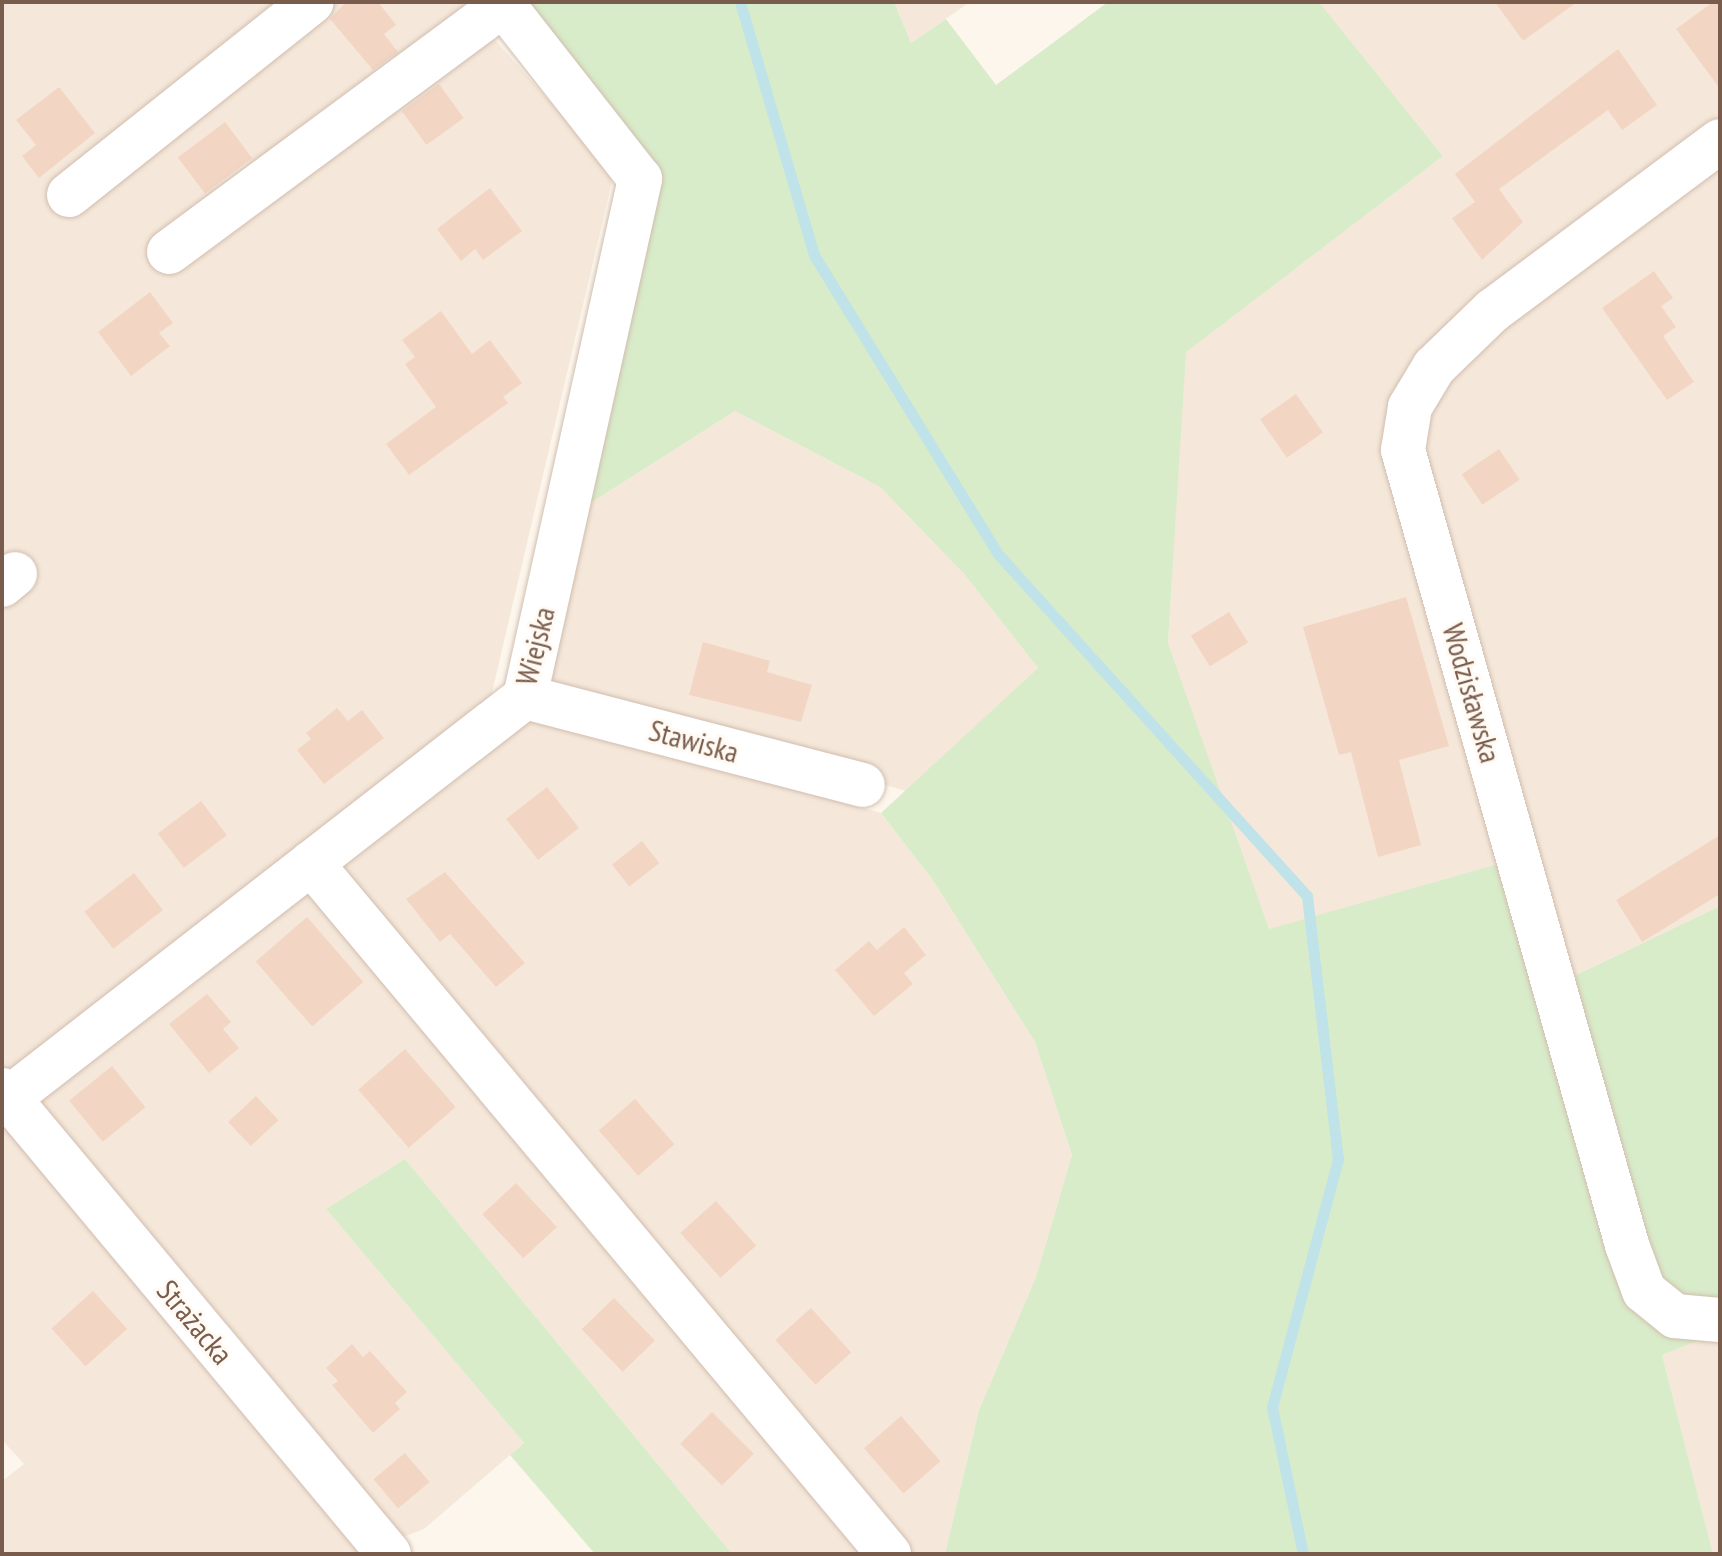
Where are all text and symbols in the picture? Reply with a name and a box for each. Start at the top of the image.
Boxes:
street label: Wiejska [508,603,562,689]
street label: Wodzisławska [1435,619,1509,767]
street label: Stawiska [645,712,743,770]
street label: Strażacka [150,1273,240,1371]

